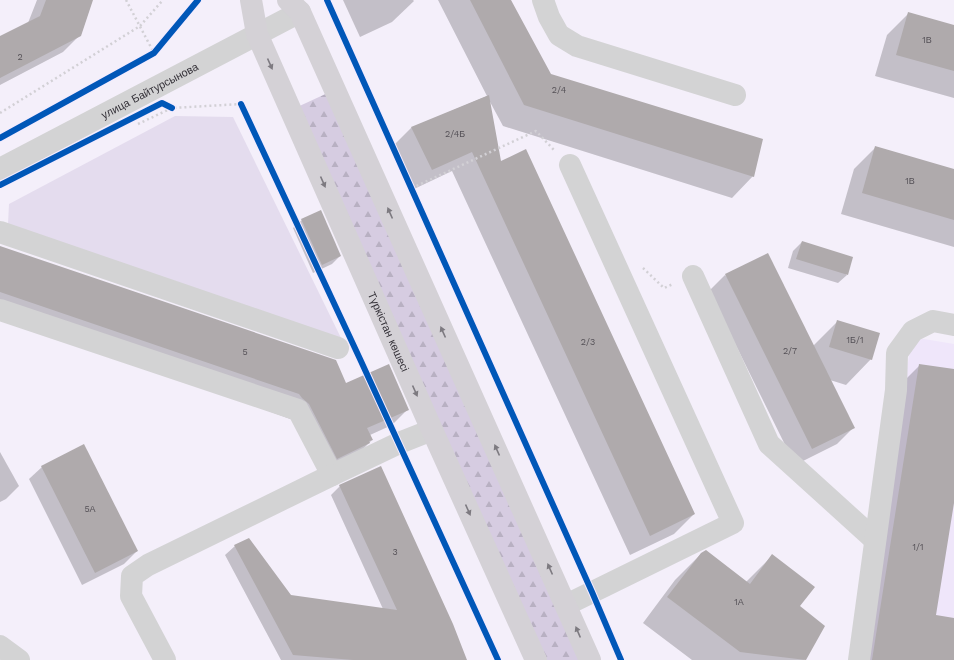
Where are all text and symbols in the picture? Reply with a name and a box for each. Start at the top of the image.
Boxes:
house number: 1В [922,35,932,45]
house number: 2 [17,52,23,62]
one-way arrow [268,58,274,70]
street label: улица Байтурсынова [99,60,201,121]
house number: 2/4 [552,85,567,95]
house number: 2/4Б [445,129,465,139]
house number: 1В [905,176,915,186]
one-way arrow [320,177,326,188]
one-way arrow [387,207,393,219]
street label: Түркістан көшесі [365,290,412,374]
one-way arrow [440,325,446,337]
house number: 1Б/1 [847,335,863,345]
house number: 2/3 [581,337,595,347]
house number: 2/7 [783,346,797,356]
house number: 5 [242,347,248,357]
one-way arrow [412,385,418,397]
one-way arrow [493,444,499,456]
house number: 5А [84,504,96,514]
one-way arrow [465,504,471,515]
house number: 1/1 [913,542,923,552]
house number: 3 [392,547,398,557]
one-way arrow [547,563,553,575]
house number: 1А [734,597,744,607]
one-way arrow [575,627,581,638]

